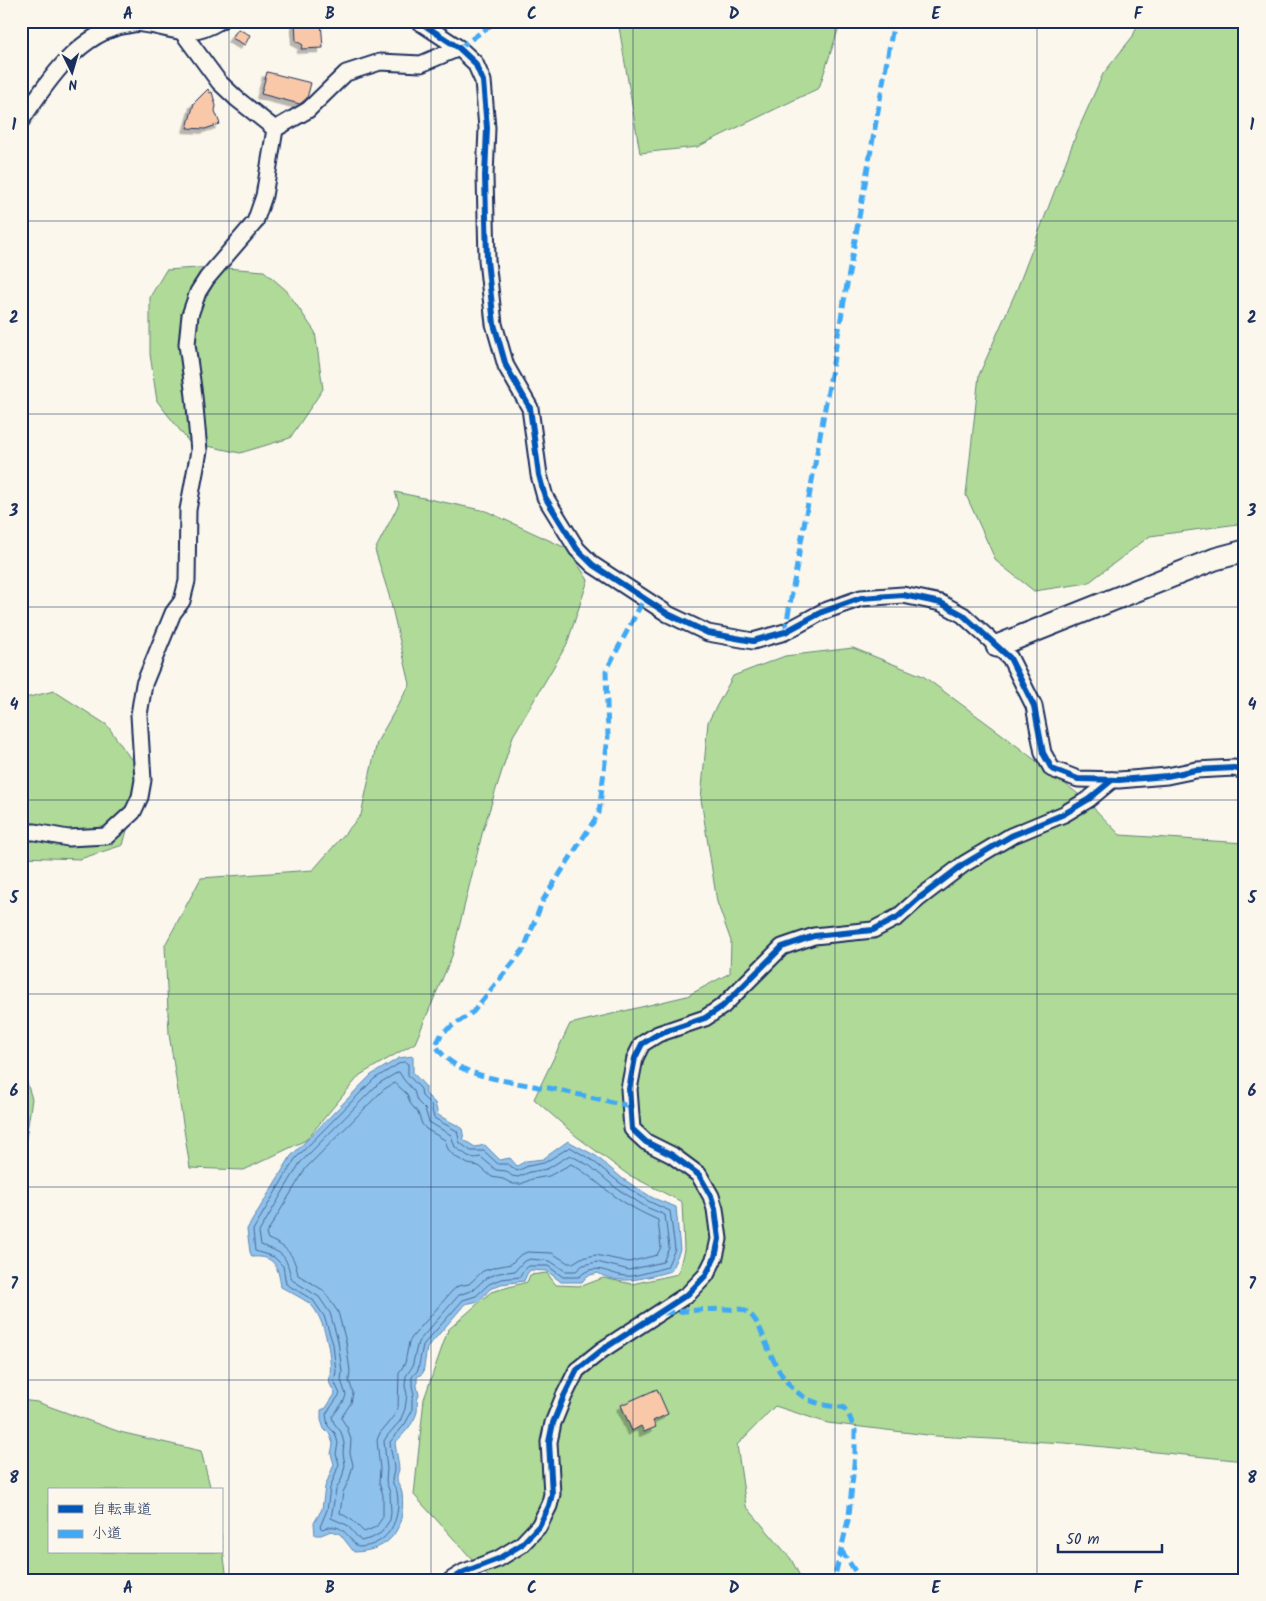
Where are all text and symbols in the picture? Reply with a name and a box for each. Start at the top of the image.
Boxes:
text: A [123,2,133,27]
text: B [325,2,335,27]
text: C [527,2,537,27]
text: D [729,2,740,27]
text: E [932,2,942,27]
text: F [1134,2,1144,27]
north arrow [48,48,98,98]
text: N [68,73,78,95]
text: 1 [12,113,17,138]
text: 1 [1250,113,1255,138]
text: 2 [9,306,19,331]
text: 2 [1247,306,1257,331]
text: 3 [9,499,19,524]
text: 3 [1247,499,1257,524]
text: 4 [10,693,19,718]
text: 4 [1248,693,1257,718]
text: 5 [9,886,20,911]
text: 5 [1247,886,1258,911]
text: 6 [10,1079,19,1104]
text: 6 [1248,1079,1257,1104]
text: 7 [10,1272,18,1297]
text: 7 [1248,1272,1256,1297]
text: 8 [9,1466,19,1491]
text: 8 [1247,1466,1257,1491]
legend [48,1488,222,1554]
text: 自転車道 [92,1498,152,1522]
scale bar [1058,1521,1162,1553]
text: 小道 [92,1522,122,1546]
text: 50 m [1066,1528,1100,1552]
text: A [123,1576,133,1601]
text: B [325,1576,335,1601]
text: C [527,1576,537,1601]
text: D [729,1576,740,1601]
text: E [932,1576,942,1601]
text: F [1134,1576,1144,1601]

